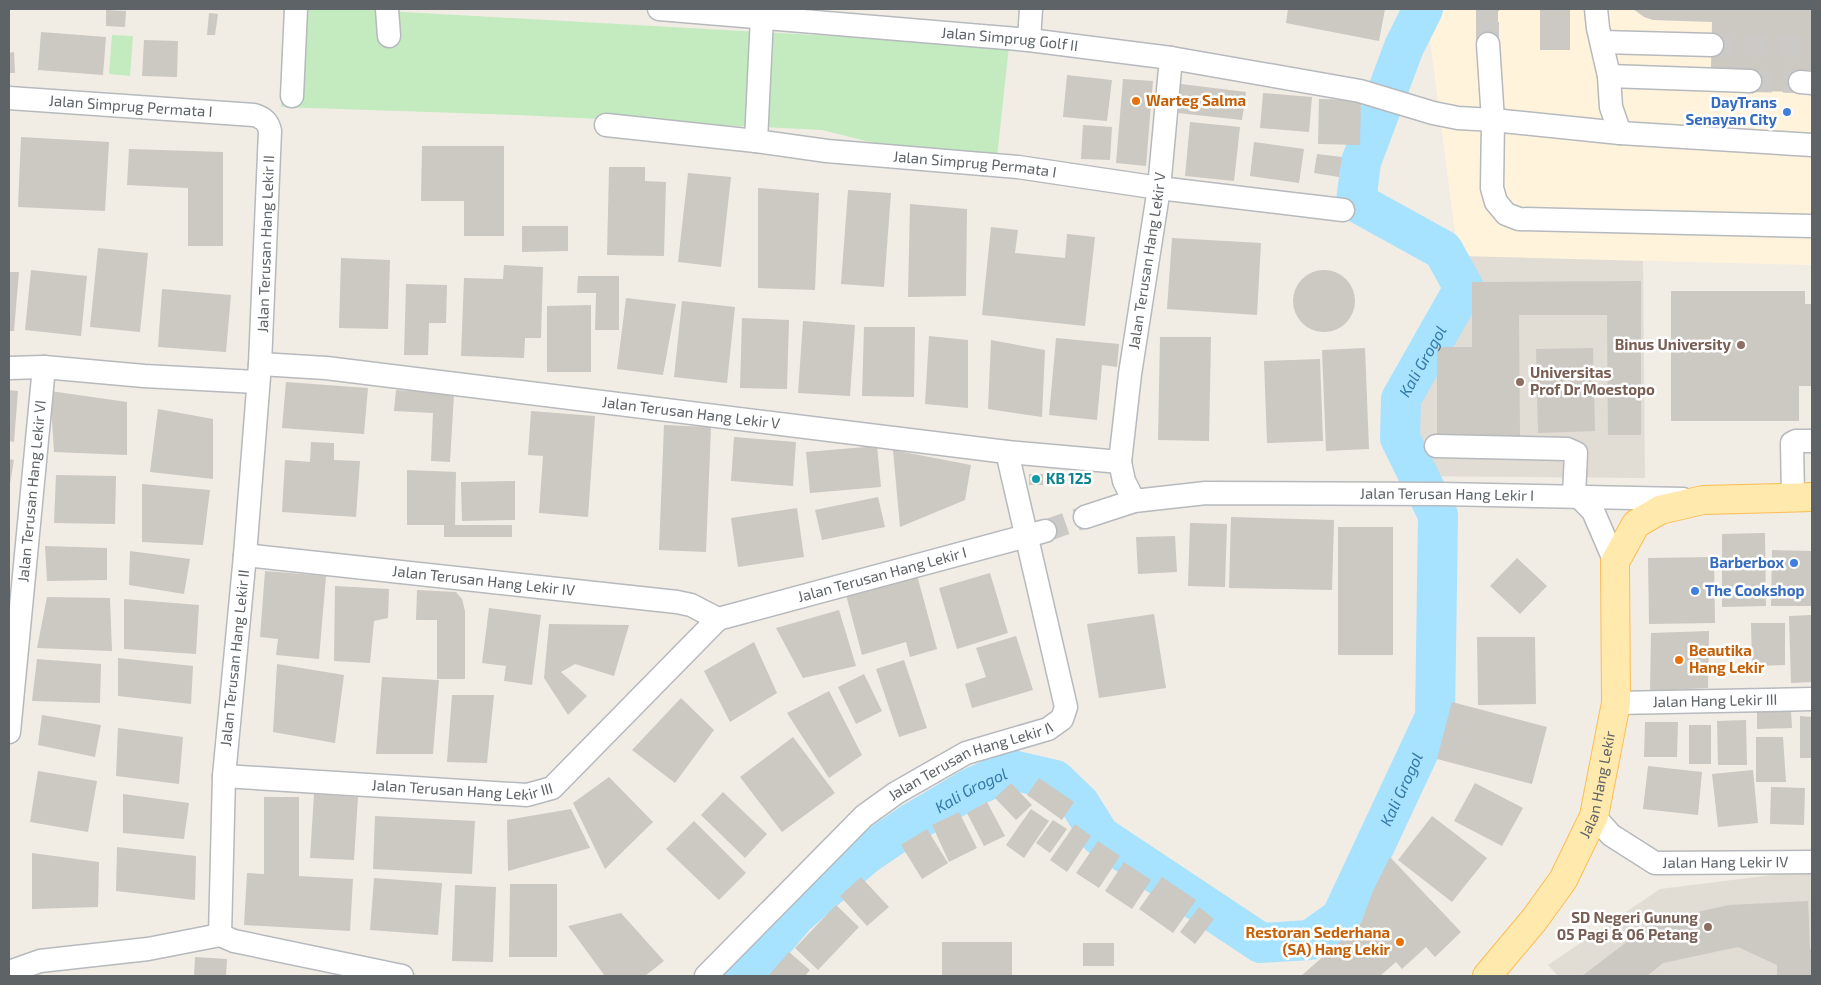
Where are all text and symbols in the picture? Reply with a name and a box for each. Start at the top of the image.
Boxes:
street label: Jalan Simprug Golf II [941,23,1079,54]
street label: Jalan Simprug Permata I [48,91,213,120]
place label: Warteg Salma [1146,91,1246,109]
place label: DayTrans Senayan City [1685,93,1778,129]
marker: Warteg Salma [1130,95,1142,107]
marker: DayTrans Senayan City [1781,106,1793,118]
street label: Jalan Simprug Permata I [893,147,1058,181]
street label: Jalan Terusan Hang Lekir II [253,155,277,333]
street label: Jalan Terusan Hang Lekir V [1124,171,1168,350]
water label: Kali Grogol [1394,322,1450,400]
place label: Binus University [1615,335,1731,354]
marker: Binus University [1735,339,1747,351]
place label: Universitas Prof Dr Moestopo [1530,363,1655,398]
marker: Universitas Prof Dr Moestopo [1514,376,1526,388]
street label: Jalan Terusan Hang Lekir V [601,392,781,432]
street label: Jalan Terusan Hang Lekir VI [13,399,49,583]
place label: KB 125 [1046,469,1092,487]
marker: KB 125 [1030,473,1042,485]
street label: Jalan Terusan Hang Lekir I [1360,484,1534,504]
street label: Jalan Terusan Hang Lekir I [795,543,968,605]
place label: Barberbox [1710,553,1784,571]
marker: Barberbox [1788,557,1800,569]
street label: Jalan Terusan Hang Lekir IV [392,561,576,599]
street label: Jalan Terusan Hang Lekir II [216,568,252,747]
place label: The Cookshop [1705,581,1804,599]
marker: The Cookshop [1689,585,1701,597]
place label: Beautika Hang Lekir [1689,641,1765,676]
marker: Beautika Hang Lekir [1673,654,1685,666]
street label: Jalan Hang Lekir III [1652,690,1778,710]
street label: Jalan Terusan Hang Lekir II [884,718,1057,804]
street label: Jalan Hang Lekir [1575,729,1618,841]
water label: Kali Grogol [1375,749,1426,829]
water label: Kali Grogol [931,763,1010,816]
street label: Jalan Terusan Hang Lekir III [371,775,555,803]
street label: Jalan Hang Lekir IV [1662,852,1788,871]
place label: SD Negeri Gunung 05 Pagi & 06 Petang [1557,908,1698,943]
marker: SD Negeri Gunung 05 Pagi & 06 Petang [1702,921,1714,933]
place label: Restoran Sederhana (SA) Hang Lekir [1246,923,1391,958]
marker: Restoran Sederhana (SA) Hang Lekir [1394,936,1406,948]

